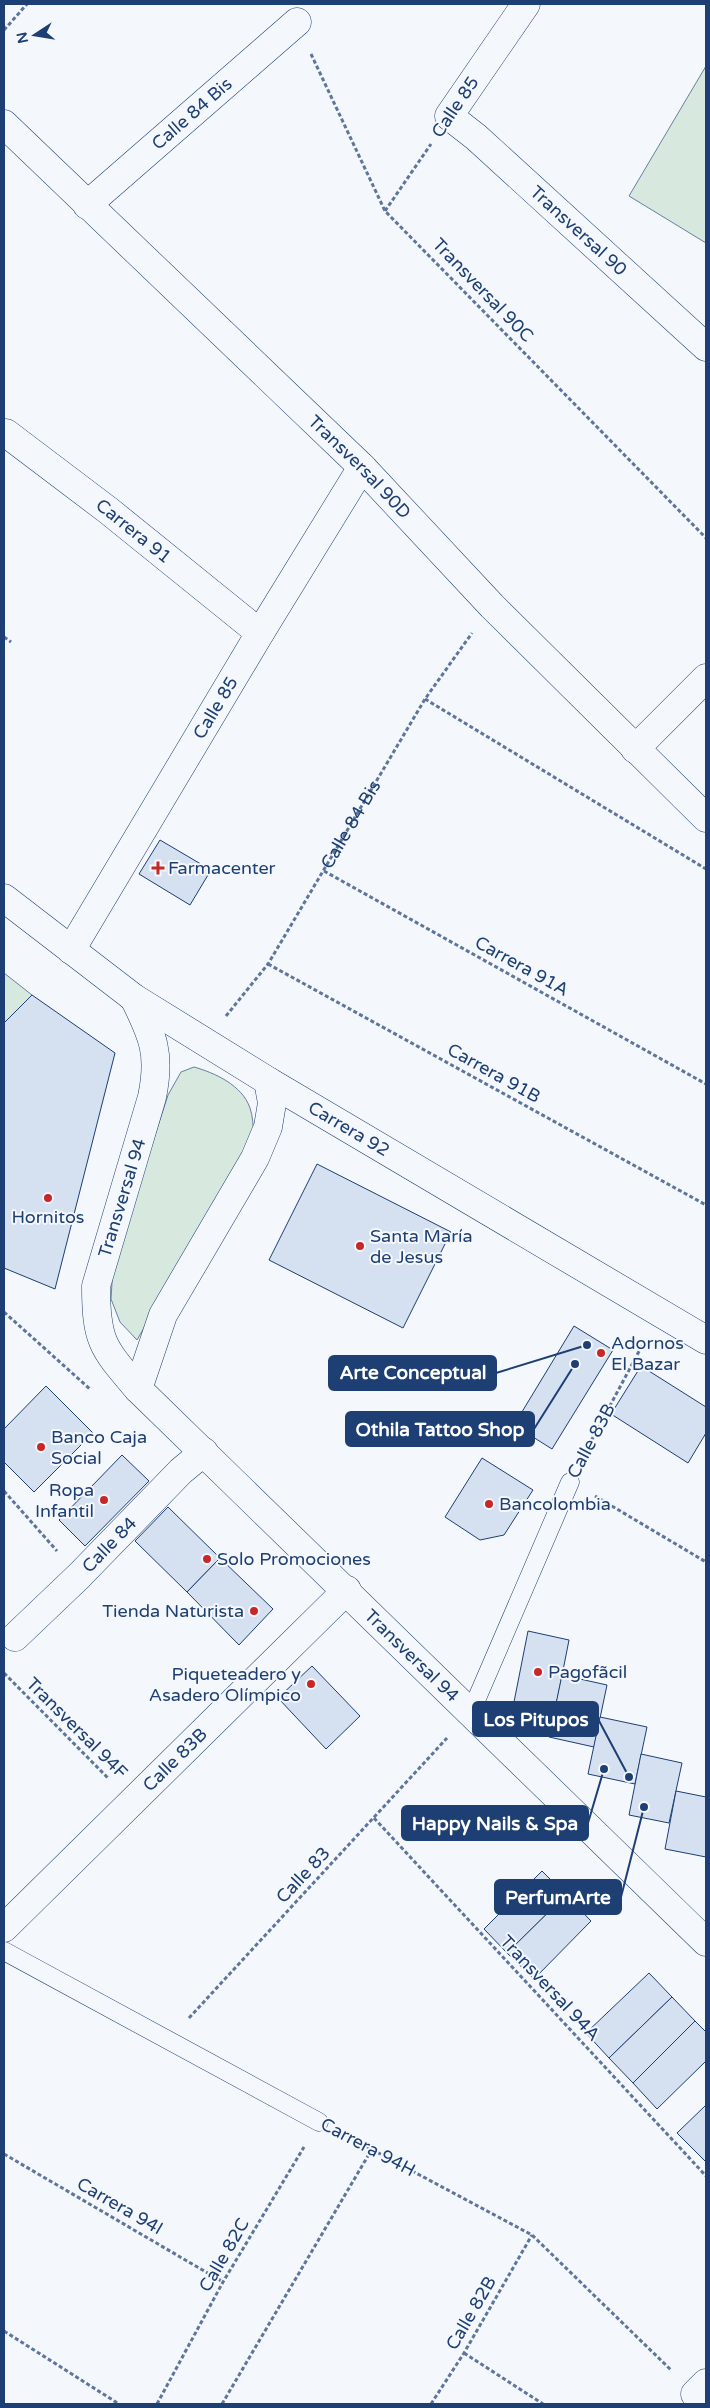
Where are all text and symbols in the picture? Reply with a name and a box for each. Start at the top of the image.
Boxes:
north arrow [10,10,60,60]
text: N [13,30,32,45]
street label: Calle 85 [427,72,483,142]
street label: Calle 84 Bis [147,73,236,155]
street label: Transversal 90 [526,181,632,280]
street label: Transversal 90C [428,233,538,347]
street label: Transversal 90D [304,410,416,523]
street label: Carrera 91 [92,494,176,568]
street label: Calle 85 [188,672,243,743]
street label: Calle 84 Bis [316,776,385,873]
place label: Farmacenter [168,857,276,879]
marker: Farmacenter [152,862,164,874]
street label: Carrera 91A [471,931,573,1001]
street label: Carrera 91B [444,1038,544,1108]
street label: Carrera 92 [304,1096,394,1161]
street label: Transversal 94 [93,1136,151,1260]
marker: Hornitos [42,1192,54,1204]
place label: Hornitos [12,1206,84,1228]
place label: Santa María de Jesus [370,1225,473,1268]
marker: Santa María de Jesus [354,1240,366,1252]
place label: Adornos El Bazar [611,1332,684,1375]
marker: Adornos El Bazar [595,1347,607,1359]
callout: Arte Conceptual [329,1356,496,1390]
text: Arte Conceptual [339,1362,487,1385]
street label: Calle 83B [562,1400,620,1482]
callout: Othila Tattoo Shop [346,1412,534,1446]
text: Othila Tattoo Shop [356,1419,524,1442]
place label: Banco Caja Social [51,1426,147,1469]
marker: Banco Caja Social [35,1441,47,1453]
place label: Ropa Infantil [35,1479,94,1522]
place label: Bancolombia [499,1493,611,1515]
marker: Ropa Infantil [98,1494,110,1506]
marker: Bancolombia [483,1498,495,1510]
street label: Calle 84 [77,1512,141,1577]
place label: Solo Promociones [217,1548,371,1570]
marker: Solo Promociones [201,1553,213,1565]
place label: Tienda Naturista [102,1600,244,1622]
marker: Tienda Naturista [248,1605,260,1617]
street label: Transversal 94 [360,1605,464,1707]
place label: Pagofãcil [548,1661,627,1683]
place label: Piqueteadero y Asadero Olímpico [149,1663,301,1706]
marker: Pagofãcil [532,1666,544,1678]
street label: Transversal 94F [22,1673,132,1783]
marker: Piqueteadero y Asadero Olímpico [305,1678,317,1690]
callout: Los Pitupos [473,1702,598,1736]
text: Los Pitupos [483,1709,589,1732]
street label: Calle 83B [138,1723,212,1796]
callout: Happy Nails & Spa [402,1806,588,1840]
text: Happy Nails & Spa [412,1813,578,1836]
street label: Calle 83 [271,1842,335,1908]
callout: PerfumArte [495,1880,621,1914]
text: PerfumArte [505,1887,611,1909]
street label: Transversal 94A [495,1930,605,2046]
street label: Carrera 94H [317,2113,419,2181]
street label: Carrera 94I [73,2173,167,2239]
street label: Calle 82C [194,2214,254,2296]
street label: Calle 82B [441,2272,501,2354]

